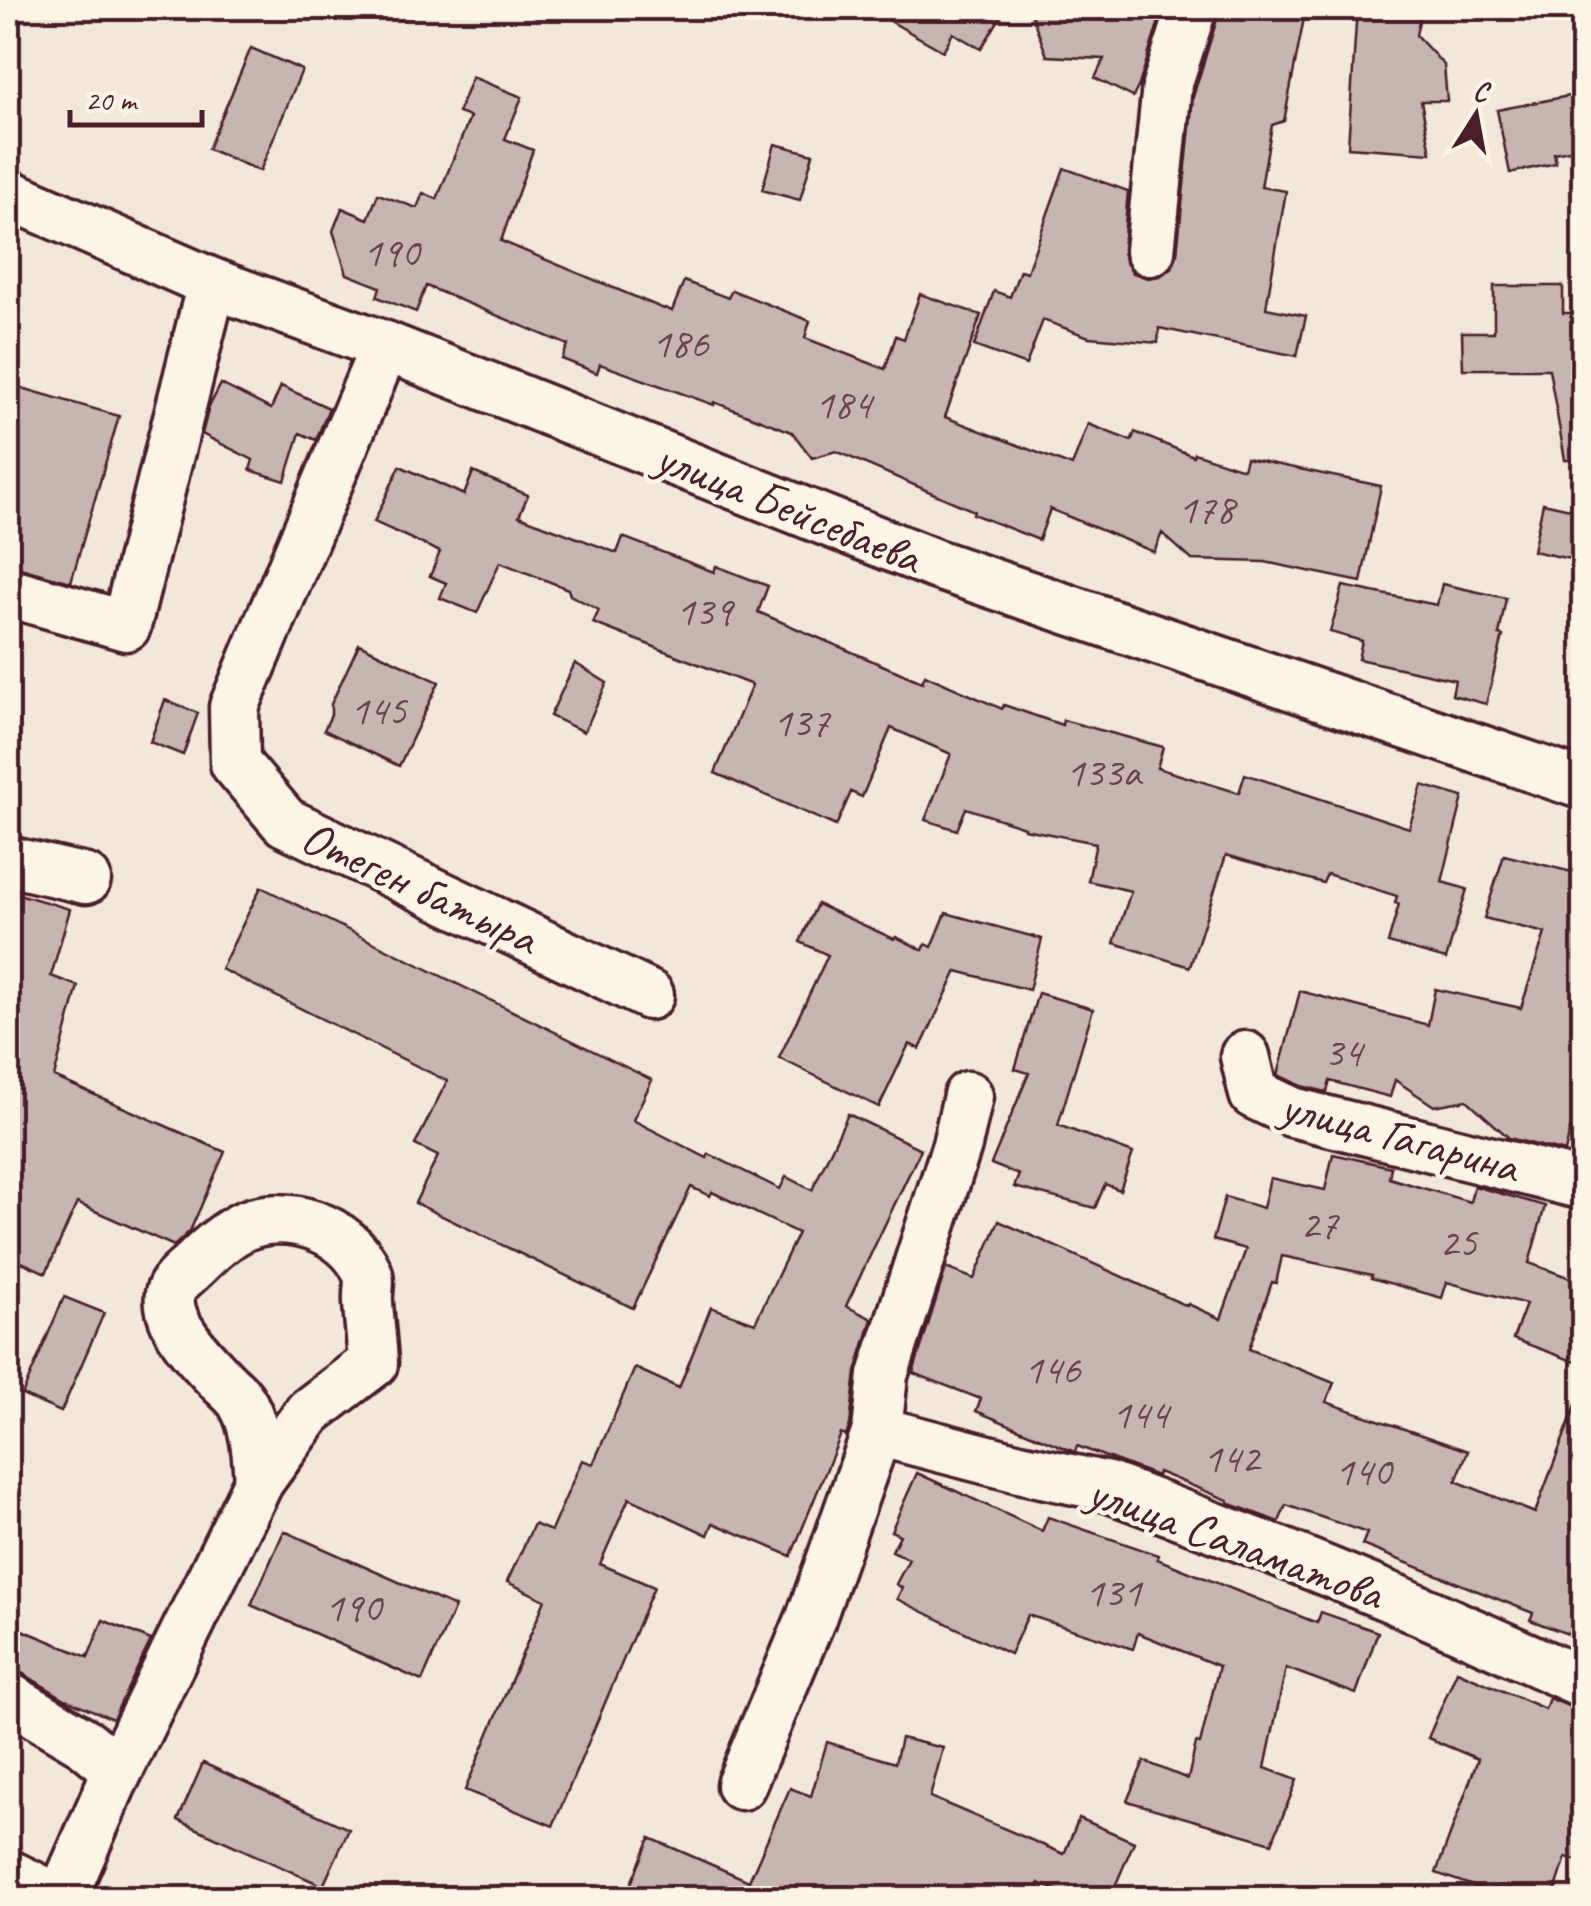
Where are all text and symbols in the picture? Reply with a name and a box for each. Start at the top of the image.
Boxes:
scale bar [70,65,202,127]
north arrow [1426,65,1526,165]
text: С [1471,72,1494,110]
text: 20 m [85,81,138,119]
house number: 190 [363,226,422,279]
house number: 186 [652,317,709,370]
house number: 184 [815,378,875,431]
street label: улица Бейсебаева [645,426,932,588]
house number: 178 [1178,483,1238,536]
house number: 139 [676,585,735,638]
house number: 145 [350,684,408,737]
house number: 137 [773,696,831,749]
house number: 133а [1065,746,1143,799]
street label: Отеген батыра [292,806,550,969]
house number: 34 [1324,1026,1366,1079]
street label: улица Гагарина [1272,1075,1528,1197]
house number: 27 [1300,1198,1340,1251]
house number: 25 [1439,1216,1479,1269]
house number: 146 [1024,1343,1081,1396]
house number: 144 [1112,1388,1172,1441]
house number: 142 [1203,1432,1262,1485]
house number: 140 [1335,1445,1394,1498]
street label: улица Саламатова [1077,1460,1394,1624]
house number: 131 [1085,1566,1143,1619]
house number: 190 [325,1581,384,1634]

